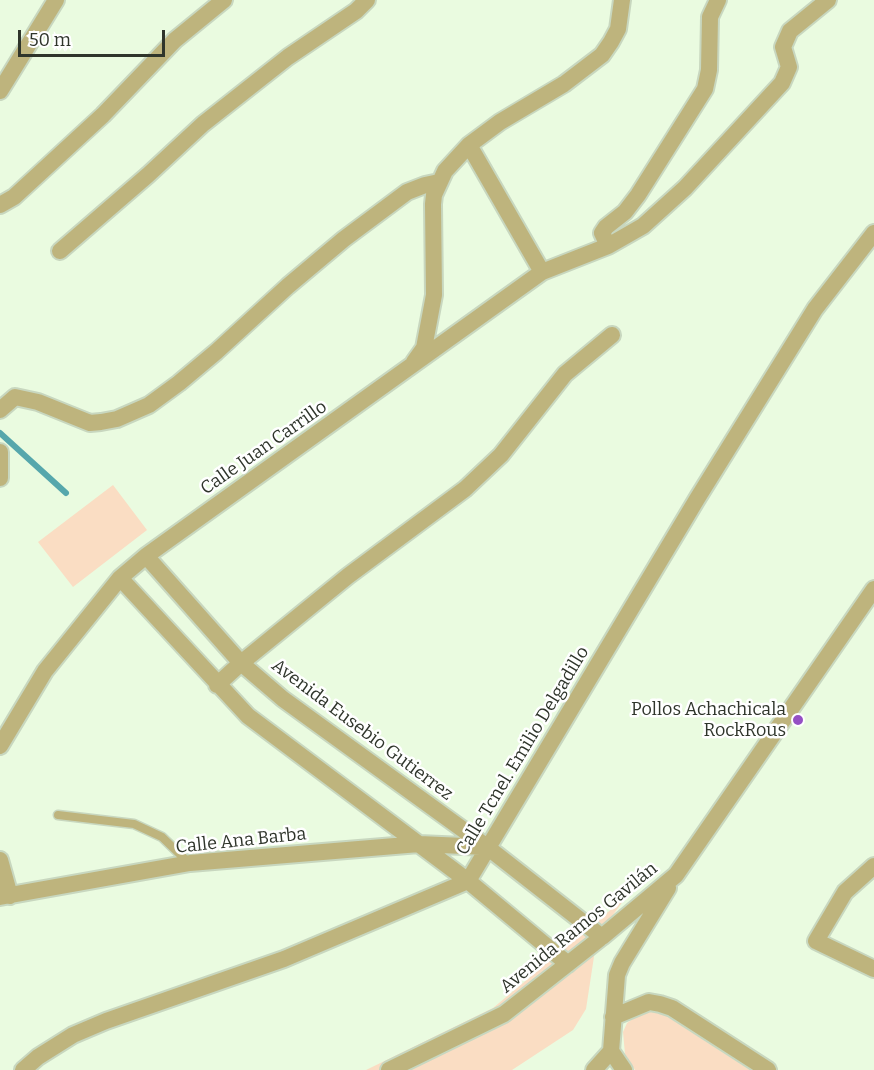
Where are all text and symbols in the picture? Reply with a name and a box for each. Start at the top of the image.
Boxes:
scale bar [21,18,168,56]
text: 50 m [29,29,71,51]
street label: Calle Juan Carrillo [197,396,331,500]
street label: Calle Tcnel. Emilio Delgadillo [452,643,594,859]
street label: Avenida Eusebio Gutierrez [267,655,457,805]
place label: Pollos Achachicala RockRous [631,699,786,742]
marker: Pollos Achachicala RockRous [791,713,805,727]
street label: Calle Ana Barba [175,823,307,859]
street label: Avenida Ramos Gavilán [496,858,662,998]

